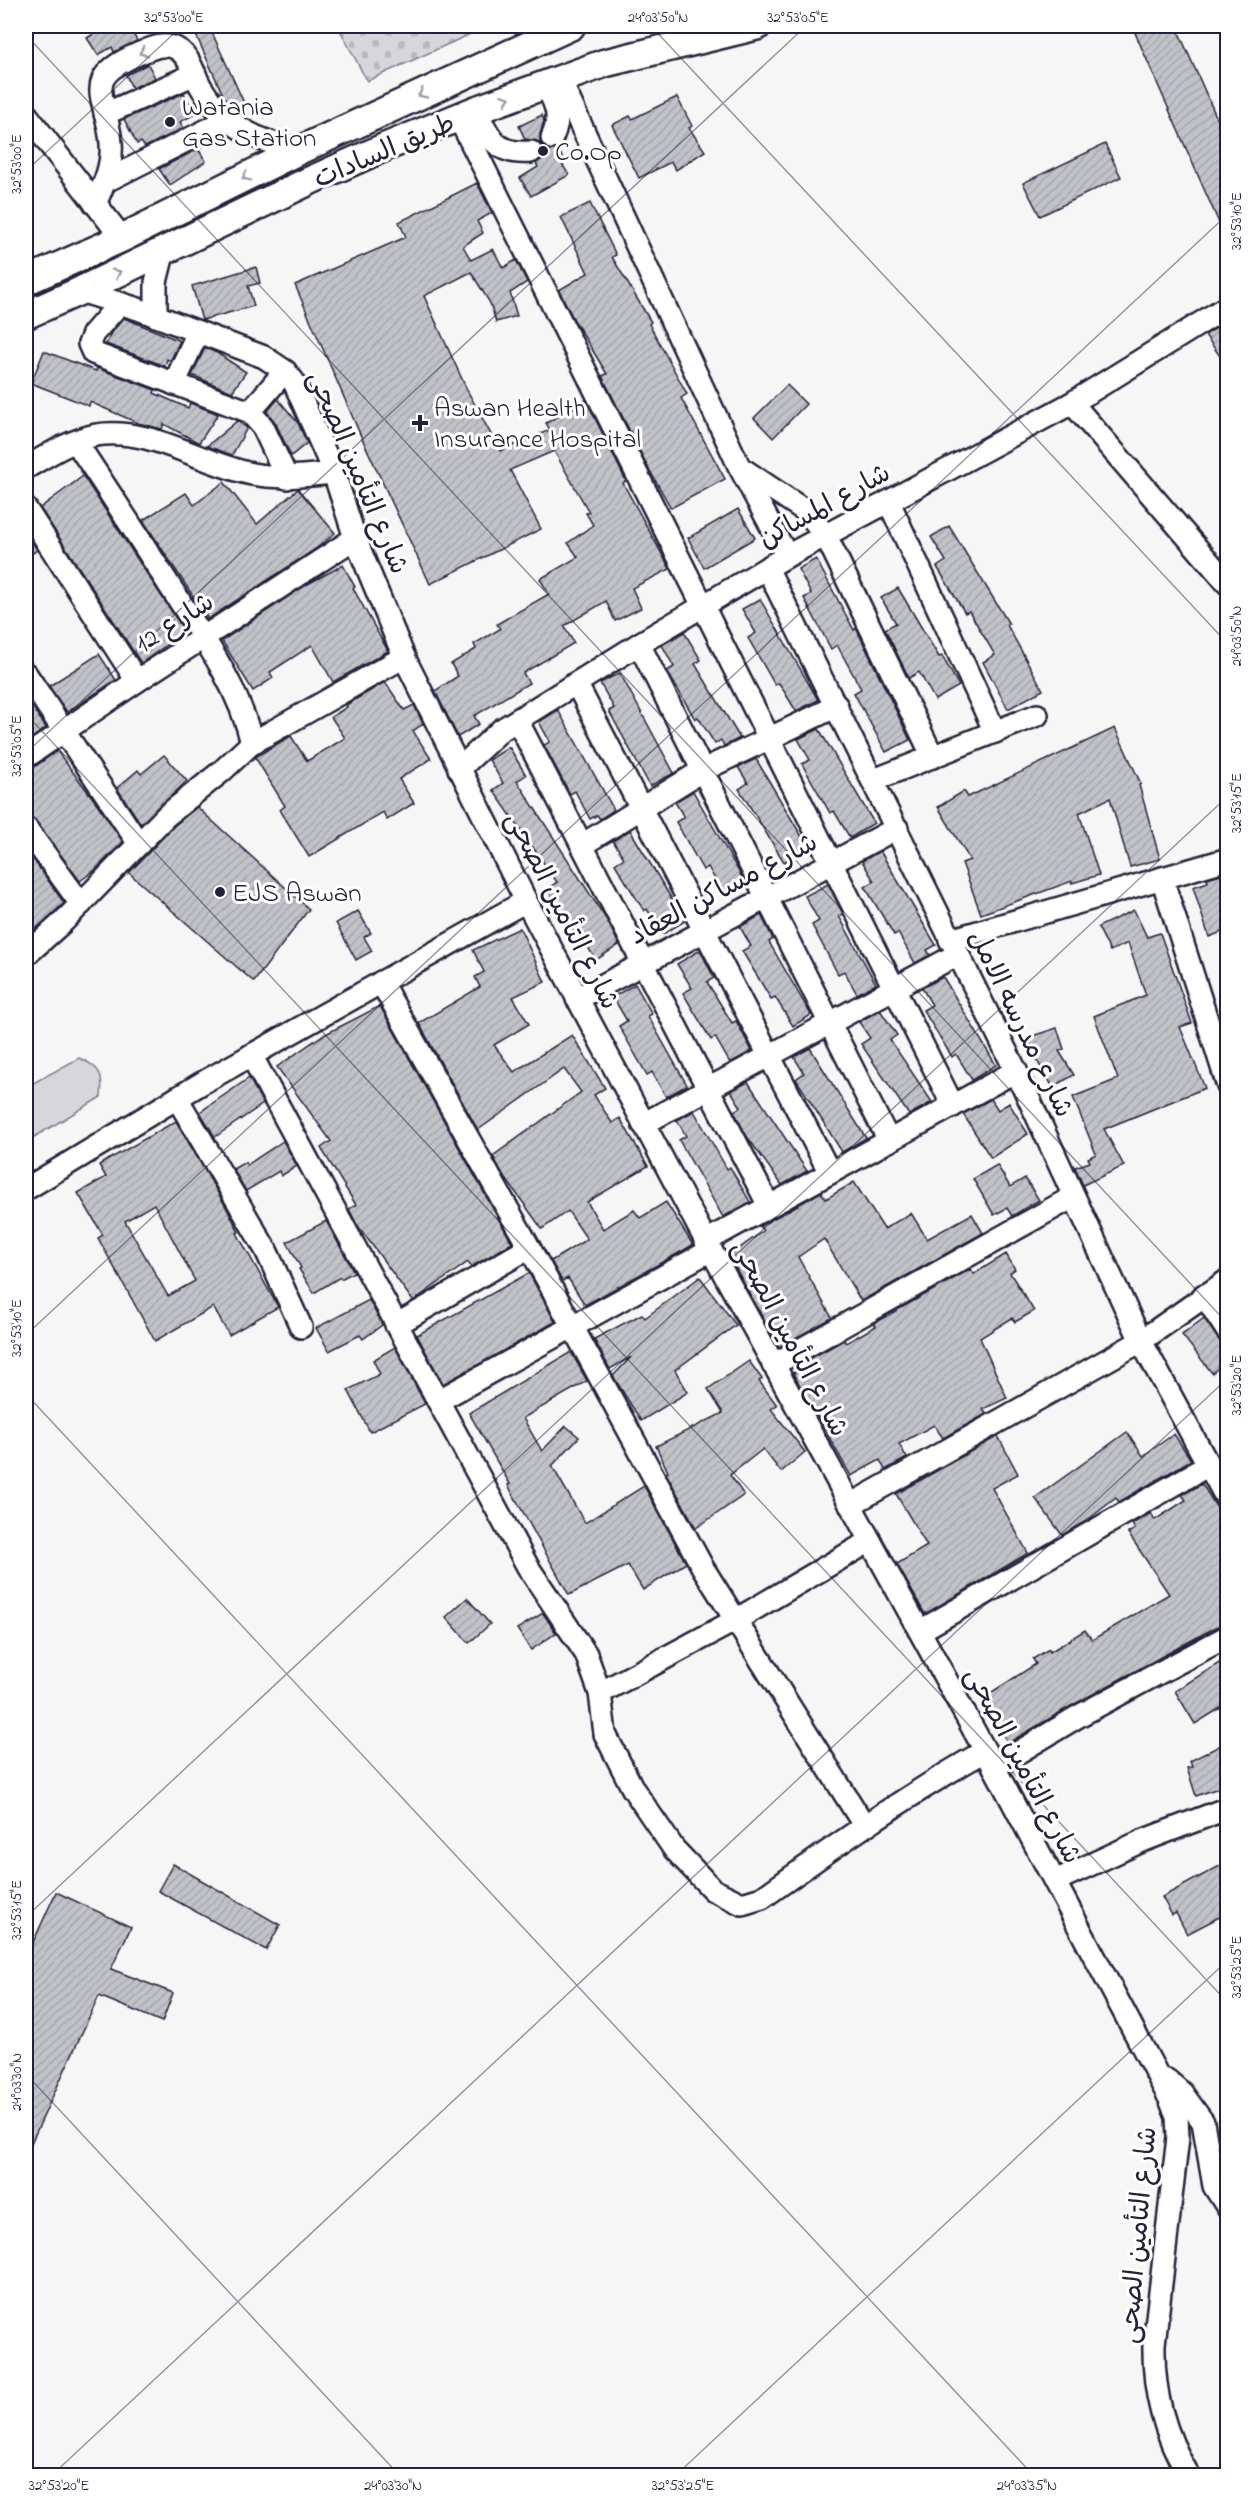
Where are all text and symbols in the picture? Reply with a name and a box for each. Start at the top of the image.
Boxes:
text: 32°53'00"E [144,7,204,29]
text: 24°03'50"N [628,7,688,29]
text: 32°53'05"E [767,7,829,29]
one-way arrow [138,45,149,57]
one-way arrow [418,86,429,98]
place label: Watania Gas Station [182,89,316,159]
one-way arrow [499,94,510,106]
street label: طريق السادات [308,105,462,200]
marker: Watania Gas Station [163,115,177,129]
text: 32°53'00"E [6,134,28,194]
place label: Co.Op [555,134,622,173]
marker: Co.Op [536,144,550,158]
one-way arrow [242,170,252,181]
text: 32°53'10"E [1226,192,1248,250]
one-way arrow [111,269,121,280]
street label: شارع التأمين الصحى [296,365,417,581]
place label: Aswan Health Insurance Hospital [434,390,641,460]
marker: Aswan Health Insurance Hospital [411,414,429,432]
street label: شارع المساكن [752,455,898,560]
street label: شارع 12 [128,584,223,664]
text: 24°03'50"N [1226,606,1248,666]
text: 32°53'05"E [6,715,28,777]
text: 32°53'15"E [1226,773,1248,833]
street label: شارع التأمين الصحى [494,805,628,1017]
street label: شارع مساكن العقاد [623,824,825,956]
place label: EJS Aswan [232,875,362,914]
marker: EJS Aswan [213,885,227,899]
street label: شارع مدرسه الامل [957,924,1082,1125]
street label: شارع التأمين الصحى [720,1234,857,1444]
text: 32°53'10"E [6,1299,28,1357]
text: 32°53'20"E [1226,1355,1248,1415]
street label: شارع التأمين الصحى [953,1661,1090,1871]
text: 32°53'15"E [6,1880,28,1940]
text: 32°53'25"E [1226,1936,1248,1998]
text: 24°03'30"N [6,2053,28,2111]
street label: شارع التأمين الصحى [1111,2125,1168,2345]
text: 32°53'20"E [29,2475,89,2497]
text: 24°03'30"N [364,2475,422,2497]
text: 32°53'25"E [652,2475,714,2497]
text: 24°03'35"N [997,2475,1057,2497]

